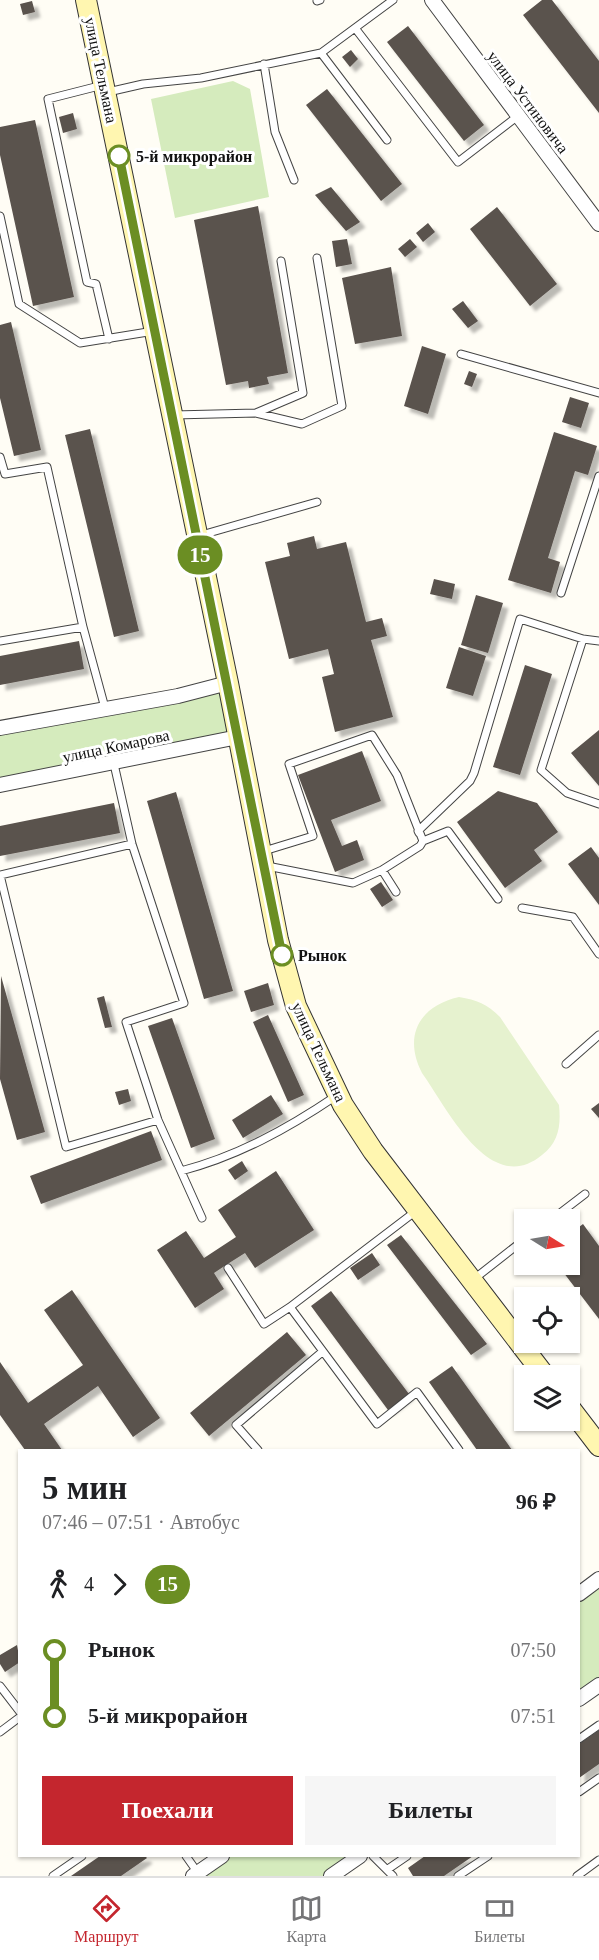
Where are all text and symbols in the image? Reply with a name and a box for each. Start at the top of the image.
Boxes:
street label: улица Тельмана [80,15,121,125]
street label: улица Устиновича [483,48,572,157]
marker: 5-й микрорайон [108,145,130,167]
place label: 5-й микрорайон [136,148,252,166]
line badge: 15 [173,536,227,574]
text: 15 [190,543,211,567]
street label: улица Комарова [61,726,171,767]
marker: Рынок [271,944,293,966]
place label: Рынок [298,947,347,964]
street label: улица Тельмана [288,1000,349,1105]
north arrow [514,1209,580,1275]
map controls [514,1209,580,1431]
button: locate [514,1287,580,1353]
button: layers [514,1365,580,1431]
text: 5 мин [42,1470,127,1506]
text: 96 ₽ [516,1489,556,1514]
text: 07:46 – 07:51 · Автобус [42,1511,240,1533]
icon: walk [42,1568,75,1601]
icon: forward [103,1568,136,1601]
text: 15 [157,1572,178,1596]
text: 4 [84,1573,94,1595]
text: Рынок [88,1637,155,1662]
text: 07:50 [510,1639,556,1661]
text: 5-й микрорайон [88,1703,248,1728]
text: 07:51 [510,1705,556,1727]
button: Поехали [42,1776,293,1845]
button: Билеты [305,1776,556,1845]
tab: Маршрут [74,1892,138,1946]
tab: Карта [287,1892,326,1946]
tab: Билеты [474,1892,525,1946]

